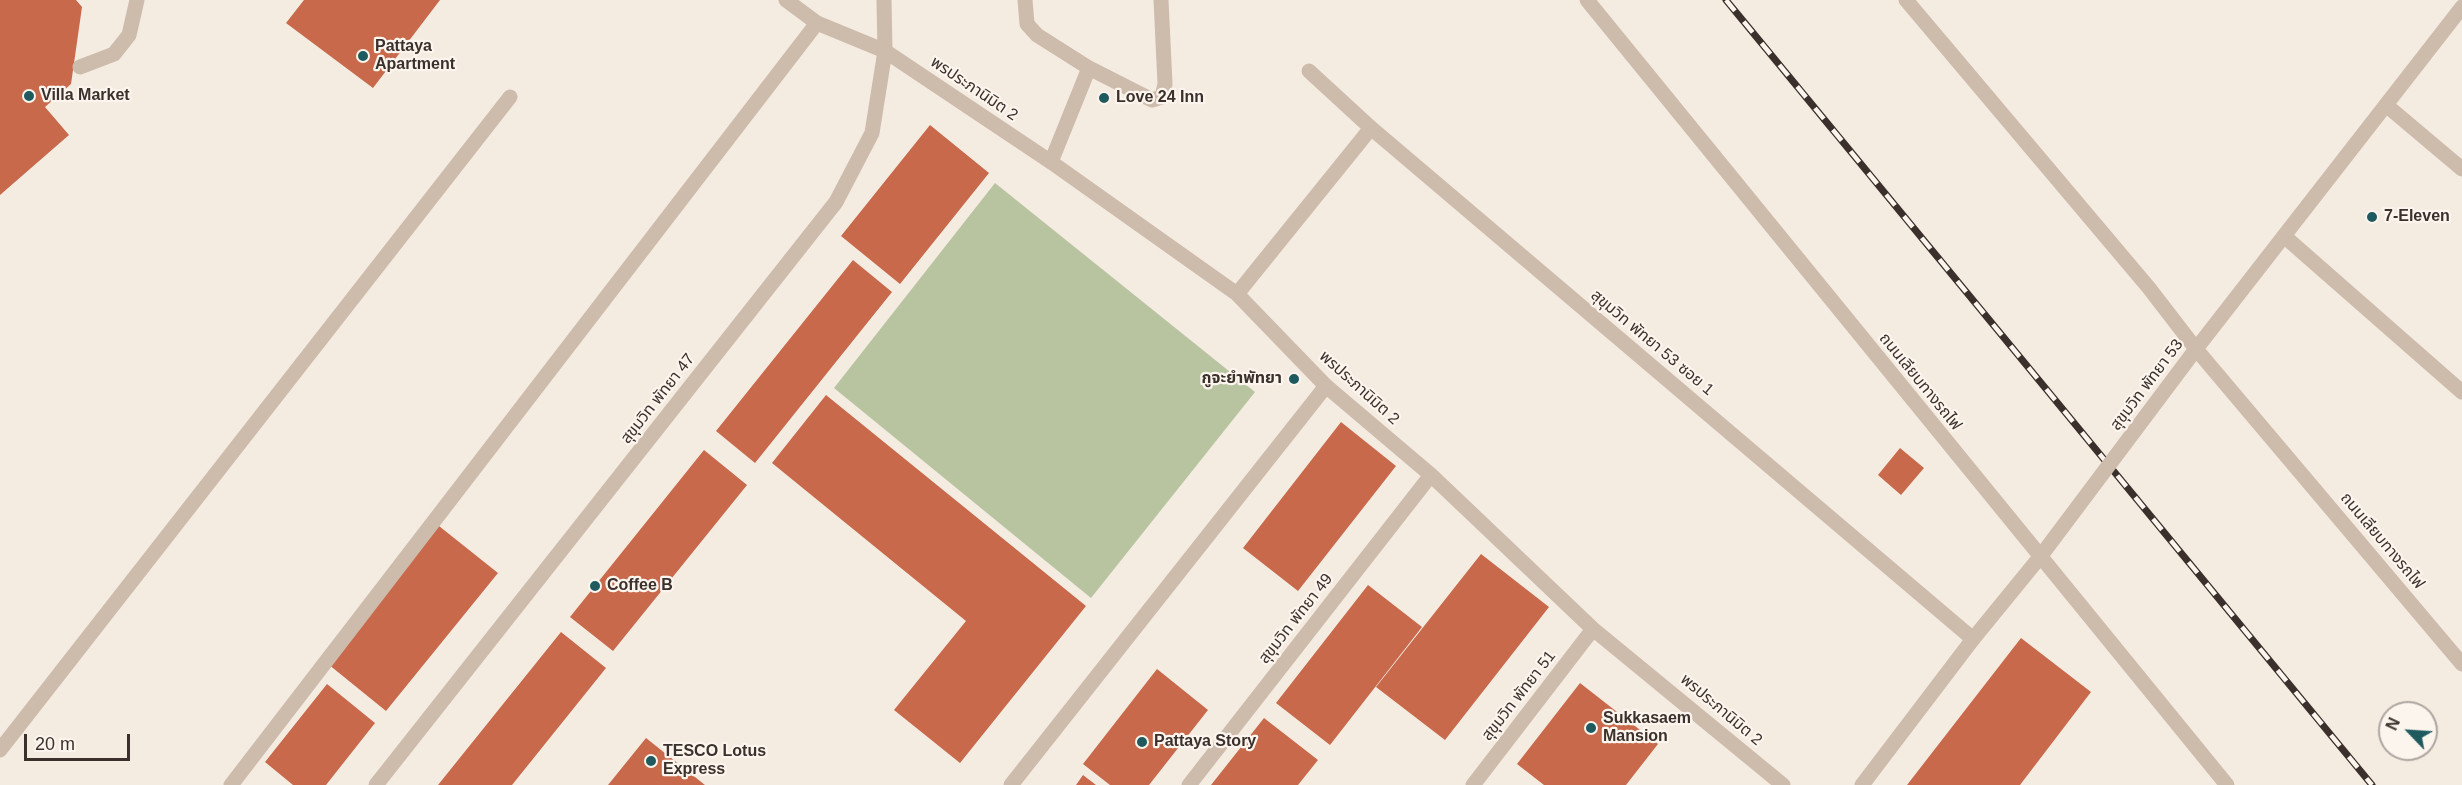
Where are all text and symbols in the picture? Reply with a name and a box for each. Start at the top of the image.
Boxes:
place label: Pattaya Apartment [375,37,455,75]
marker: Pattaya Apartment [356,49,370,63]
street label: พรประภานิมิต 2 [927,53,1021,125]
place label: Villa Market [41,86,130,106]
place label: Love 24 Inn [1116,88,1204,108]
marker: Villa Market [22,89,36,103]
marker: Love 24 Inn [1097,91,1111,105]
place label: 7-Eleven [2384,207,2450,227]
marker: 7-Eleven [2365,210,2379,224]
street label: สุขุมวิท พัทยา 53 ซอย 1 [1587,286,1717,400]
street label: ถนนเลียบทางรถไฟ [1875,329,1965,435]
street label: สุขุมวิท พัทยา 53 [2107,336,2187,434]
street label: พรประภานิมิต 2 [1315,347,1403,429]
street label: สุขุมวิท พัทยา 47 [617,350,699,448]
place label: กูจะยำพัทยา [1202,369,1282,389]
marker: กูจะยำพัทยา [1287,372,1301,386]
street label: ถนนเลียบทางรถไฟ [2336,489,2428,593]
street label: สุขุมวิท พัทยา 49 [1255,570,1337,668]
place label: Coffee B [607,576,673,596]
marker: Coffee B [588,579,602,593]
street label: สุขุมวิท พัทยา 51 [1478,647,1560,745]
street label: พรประภานิมิต 2 [1676,670,1766,750]
north arrow [2378,701,2438,761]
place label: Sukkasaem Mansion [1603,709,1691,747]
text: N [2383,715,2403,733]
marker: Sukkasaem Mansion [1584,721,1598,735]
scale bar [27,722,134,760]
place label: Pattaya Story [1154,732,1256,752]
text: 20 m [35,734,75,754]
marker: Pattaya Story [1135,735,1149,749]
place label: TESCO Lotus Express [663,742,766,780]
marker: TESCO Lotus Express [644,754,658,768]

